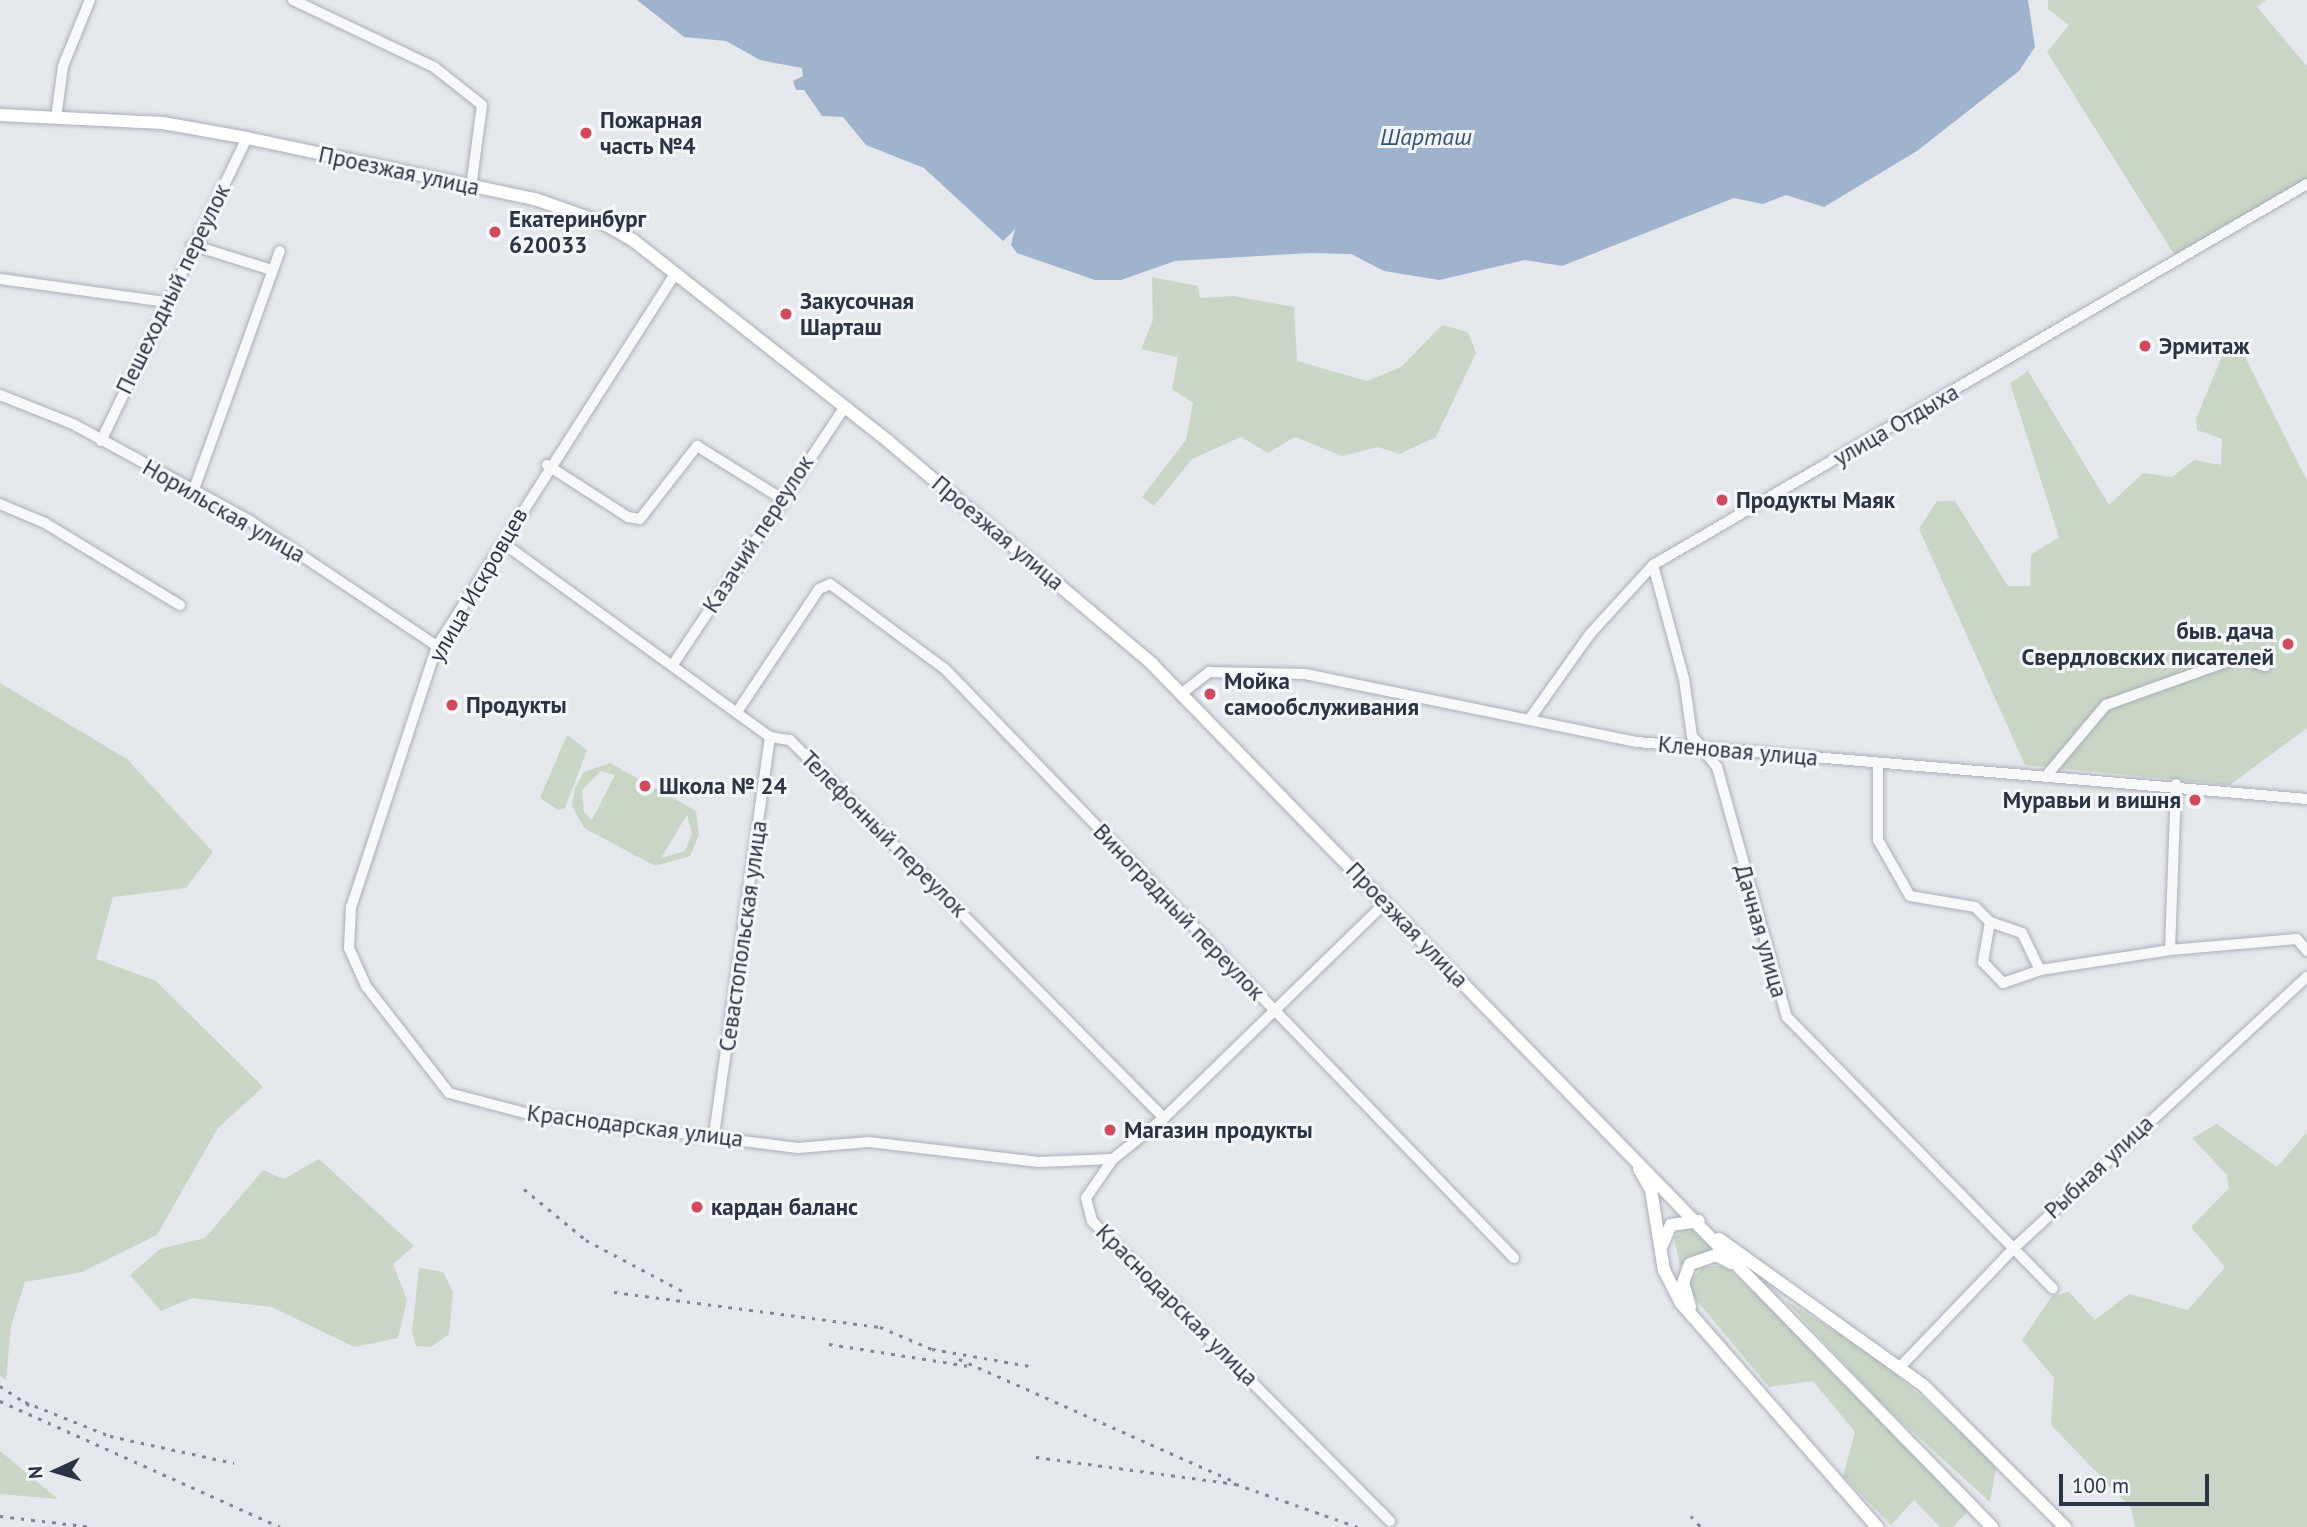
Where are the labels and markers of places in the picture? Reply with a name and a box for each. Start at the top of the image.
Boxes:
place label: Пожарная часть №4 [600,106,702,160]
marker: Пожарная часть №4 [578,125,594,141]
place label: Екатеринбург 620033 [509,205,646,259]
marker: Екатеринбург 620033 [487,224,503,240]
place label: Закусочная Шарташ [800,287,914,341]
marker: Закусочная Шарташ [778,306,794,322]
place label: Эрмитаж [2159,332,2249,360]
marker: Эрмитаж [2137,338,2153,354]
place label: Продукты Маяк [1736,486,1895,514]
marker: Продукты Маяк [1714,492,1730,508]
place label: быв. дача Свердловских писателей [2021,617,2274,671]
marker: быв. дача Свердловских писателей [2280,636,2296,652]
place label: Мойка самообслуживания [1224,667,1419,721]
marker: Мойка самообслуживания [1202,686,1218,702]
place label: Продукты [466,691,567,719]
marker: Продукты [444,697,460,713]
place label: Школа № 24 [659,772,787,800]
marker: Школа № 24 [637,778,653,794]
place label: Муравьи и вишня [2003,786,2181,814]
marker: Муравьи и вишня [2187,792,2203,808]
place label: Магазин продукты [1124,1116,1313,1144]
marker: Магазин продукты [1102,1122,1118,1138]
place label: кардан баланс [711,1193,858,1221]
marker: кардан баланс [689,1199,705,1215]

